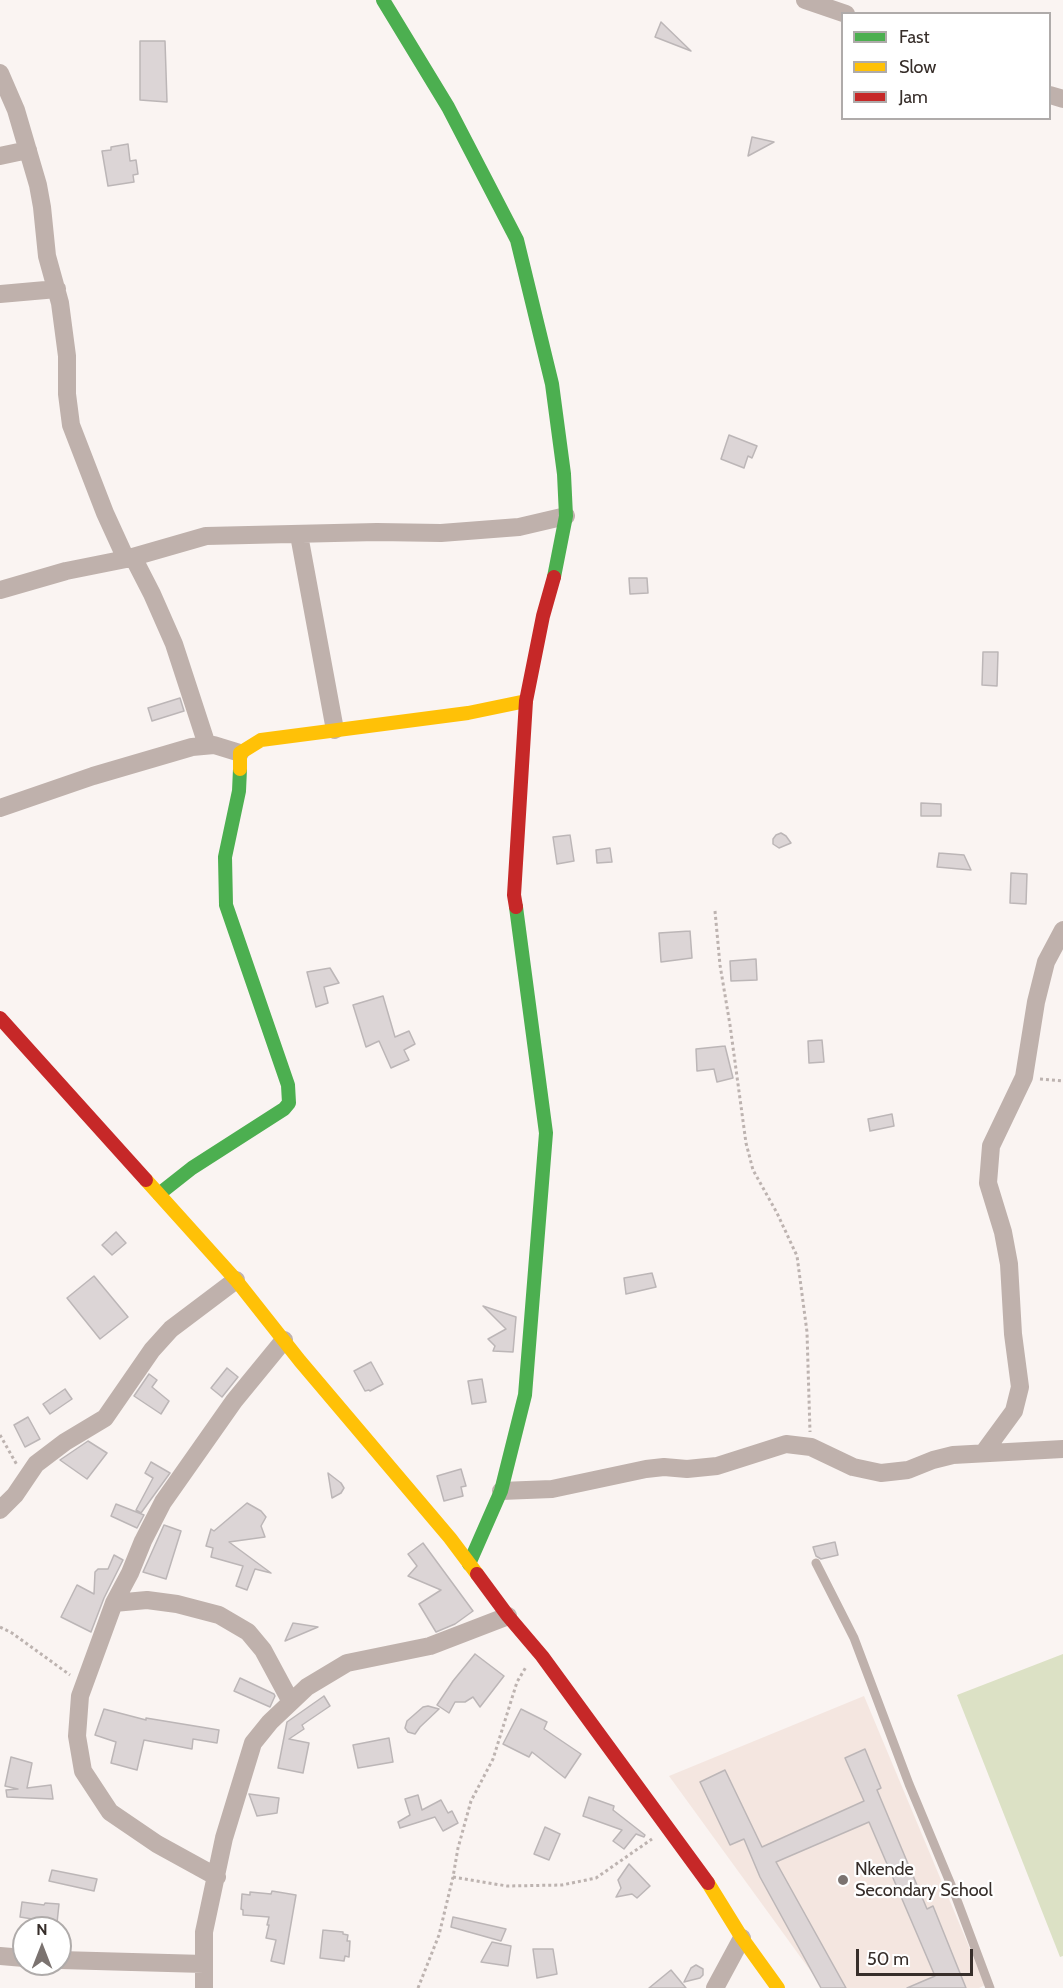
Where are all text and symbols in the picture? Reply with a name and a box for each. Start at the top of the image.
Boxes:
legend [841,12,1051,120]
text: Fast [899,26,930,48]
text: Slow [899,56,936,78]
text: Jam [899,86,928,108]
place label: Nkende Secondary School [855,1859,993,1902]
marker: Nkende Secondary School [836,1873,850,1887]
north arrow [12,1916,72,1976]
text: N [36,1920,48,1939]
scale bar [859,1937,976,1975]
text: 50 m [867,1948,909,1970]

